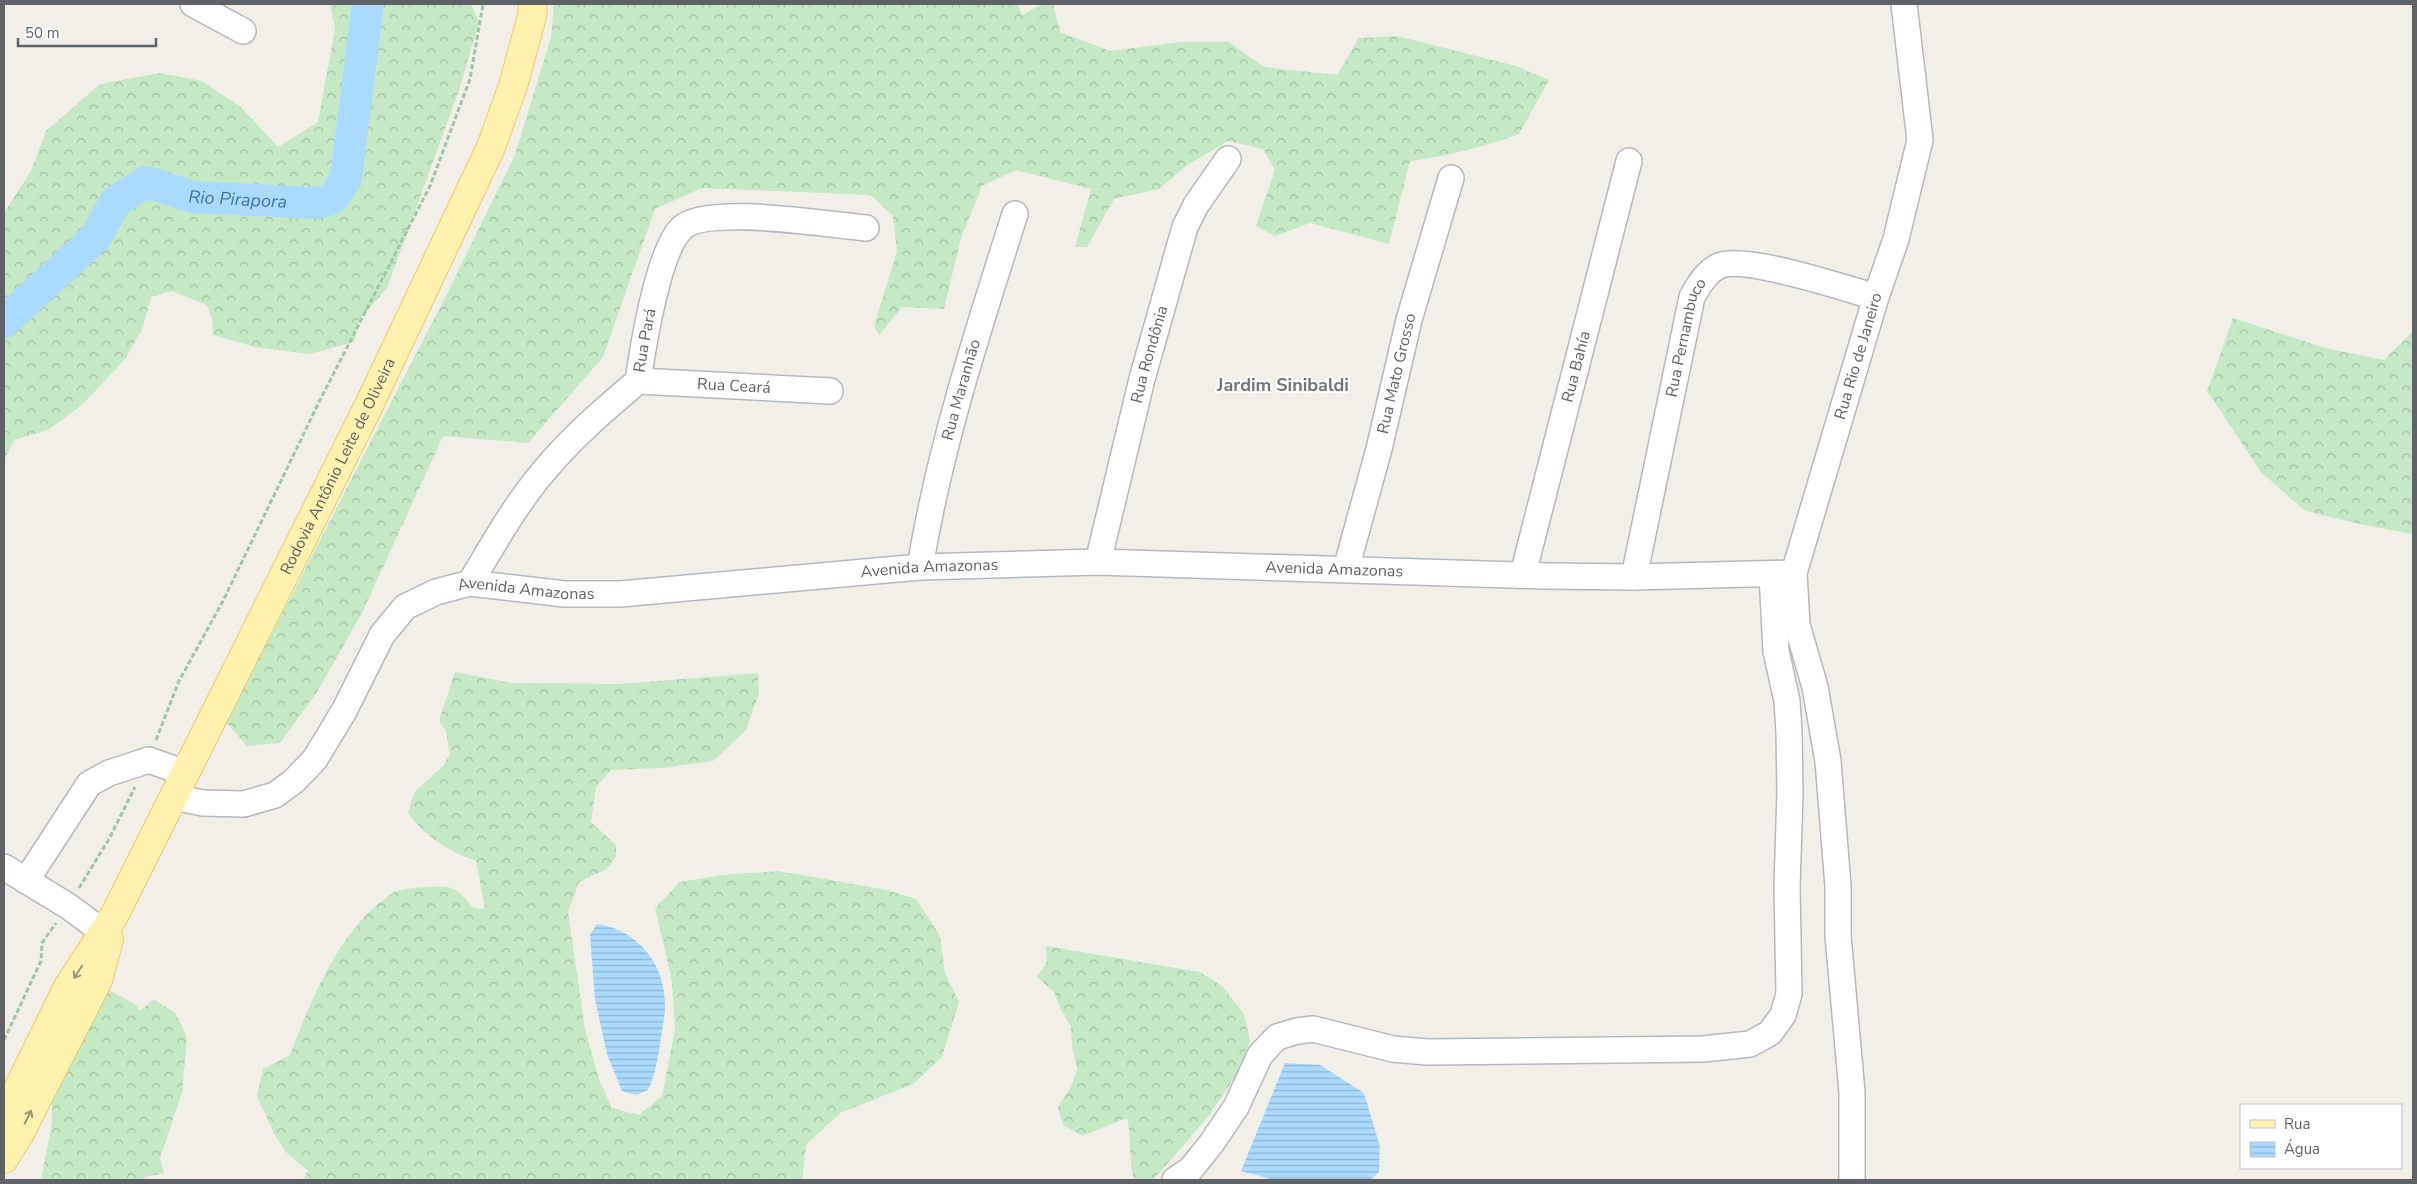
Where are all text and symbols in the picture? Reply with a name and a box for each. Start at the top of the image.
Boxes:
scale bar [18,15,155,47]
text: 50 m [25,23,60,43]
water label: Rio Pirapora [188,185,288,214]
street label: Rua Pernambuco [1661,274,1712,399]
street label: Rua Rio de Janeiro [1829,290,1888,422]
street label: Rua Rondônia [1126,303,1173,405]
street label: Rua Pará [628,306,662,374]
street label: Rua Mato Grosso [1372,310,1422,436]
street label: Rua Bahía [1556,329,1596,405]
street label: Rua Maranhão [937,336,986,443]
street label: Rodovia Antônio Leite de Oliveira [275,354,401,578]
street label: Rua Ceará [697,373,771,399]
district label: Jardim Sinibaldi [1216,373,1349,397]
street label: Avenida Amazonas [860,554,999,583]
street label: Avenida Amazonas [1265,556,1403,583]
street label: Avenida Amazonas [455,572,595,605]
one-way arrow [73,964,83,978]
legend [2240,1104,2402,1169]
one-way arrow [24,1110,33,1125]
text: Rua [2284,1114,2310,1134]
text: Água [2284,1139,2320,1159]

